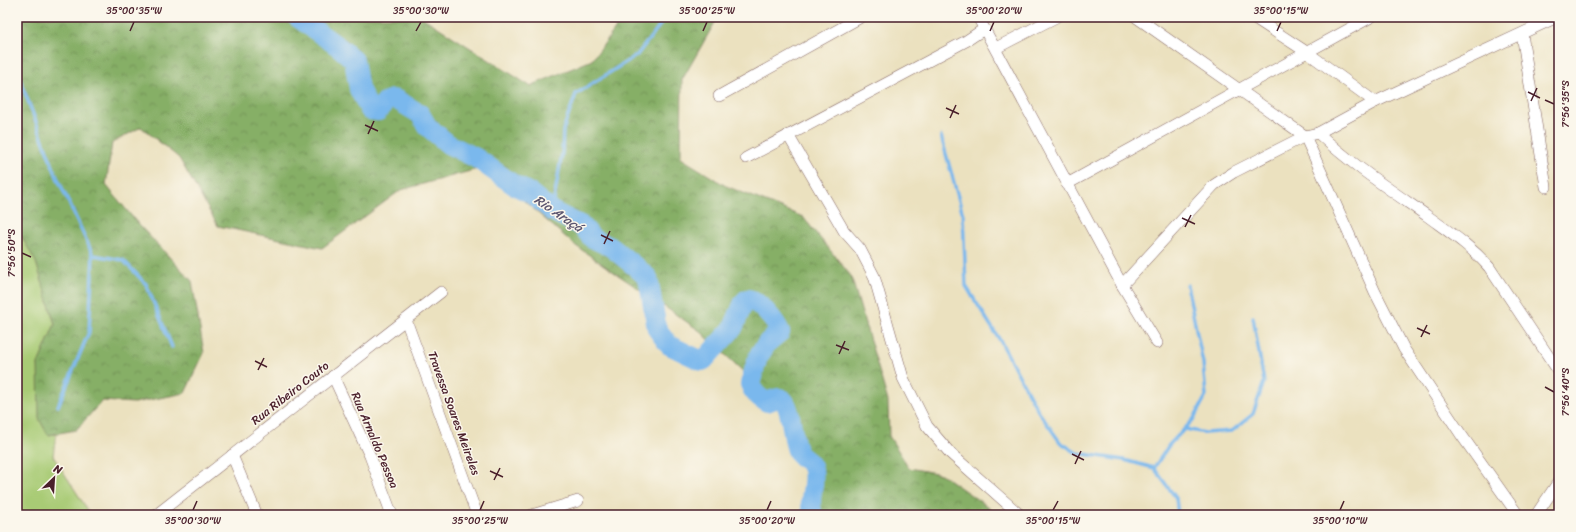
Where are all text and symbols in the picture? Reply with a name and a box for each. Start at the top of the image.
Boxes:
text: 35°00'35"W [106,2,162,20]
text: 35°00'30"W [393,2,449,20]
text: 35°00'25"W [679,2,735,20]
text: 35°00'20"W [966,2,1022,20]
text: 35°00'15"W [1254,2,1309,20]
text: 7°56'35"S [1557,80,1575,128]
water label: Rio Araçá [530,189,590,240]
text: 7°56'50"S [3,228,21,277]
street label: Travessa Soares Meireles [421,348,487,478]
street label: Rua Ribeiro Couto [246,355,334,431]
text: 7°56'40"S [1557,367,1575,416]
street label: Rua Arnaldo Pessoa [345,388,405,492]
north arrow [34,458,74,498]
text: N [50,459,66,480]
text: 35°00'30"W [165,512,221,530]
text: 35°00'25"W [452,512,508,530]
text: 35°00'20"W [739,512,795,530]
text: 35°00'15"W [1026,512,1081,530]
text: 35°00'10"W [1313,512,1368,530]

